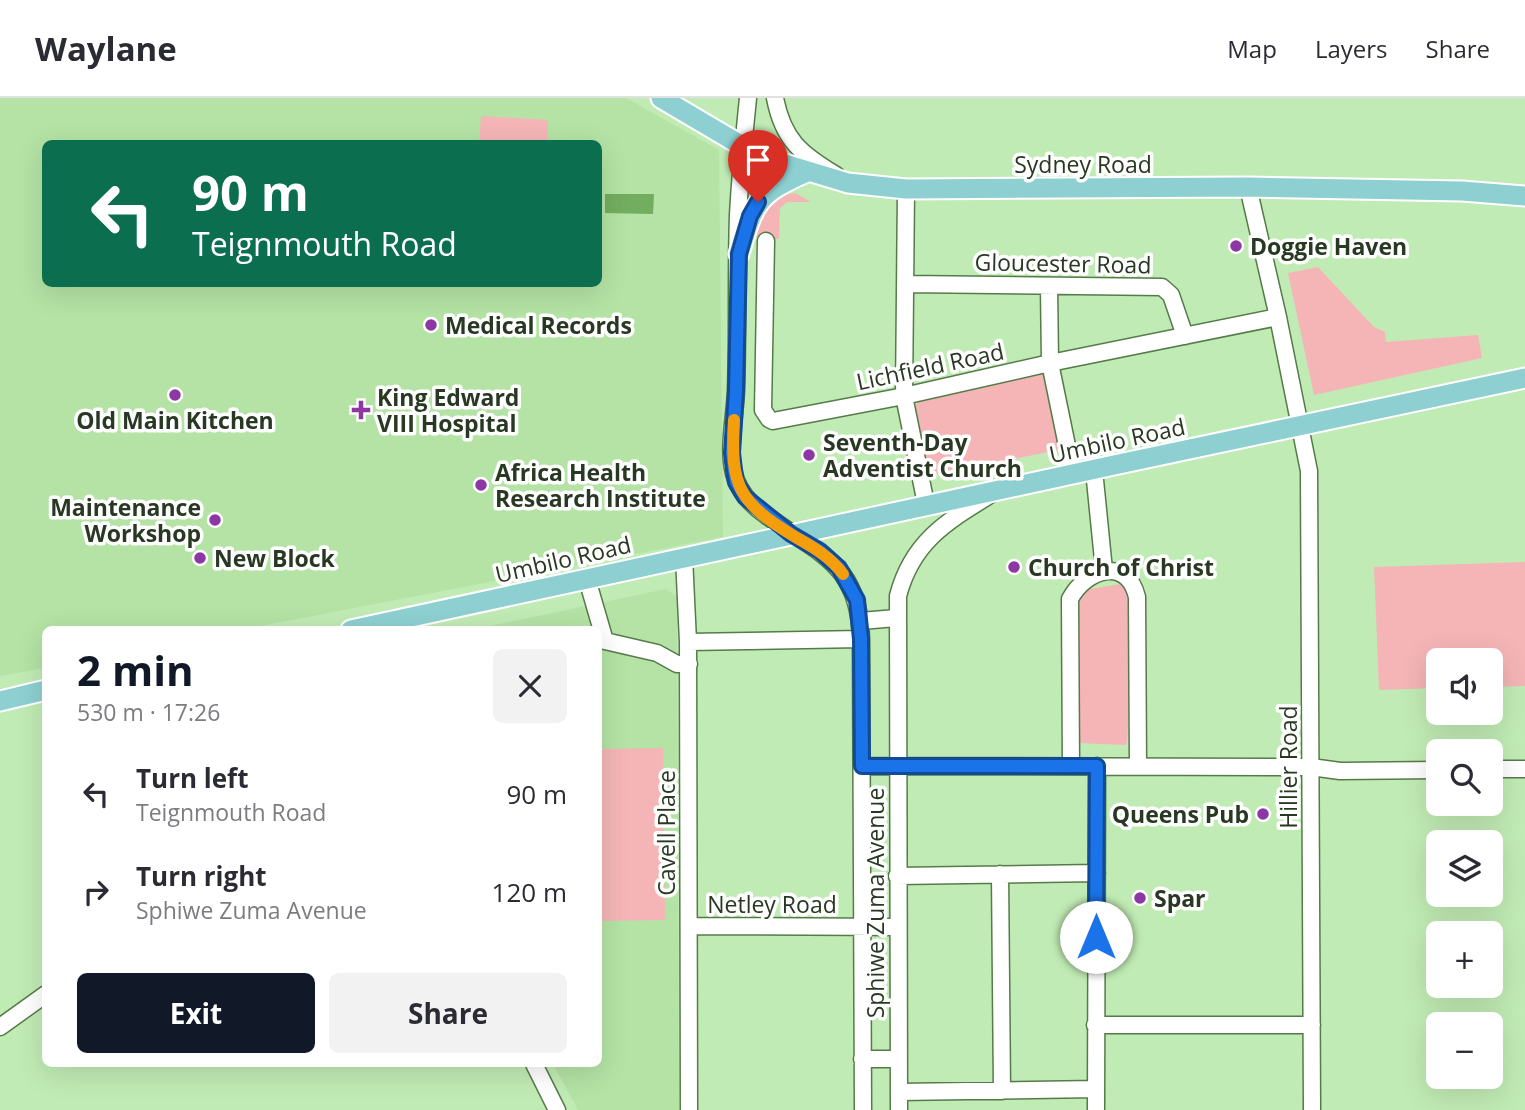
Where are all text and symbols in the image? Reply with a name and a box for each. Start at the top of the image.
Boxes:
text: Waylane [35,26,177,71]
text: Map [1227,32,1277,65]
text: Layers [1315,32,1388,65]
text: Share [1426,32,1490,65]
pin [728,130,788,202]
icon: arrive [739,141,777,179]
street label: Sydney Road [1014,148,1152,180]
text: 90 m [192,159,309,225]
icon: left [77,168,168,259]
text: Teignmouth Road [192,222,457,265]
place label: Doggie Haven [1250,230,1407,262]
marker: Doggie Haven [1228,238,1244,254]
street label: Gloucester Road [974,245,1152,281]
place label: Medical Records [445,309,632,341]
marker: Medical Records [423,317,439,333]
street label: Lichfield Road [853,335,1007,397]
place label: King Edward VIII Hospital [377,381,519,439]
marker: Old Main Kitchen [167,387,183,403]
marker: King Edward VIII Hospital [351,400,371,420]
place label: Old Main Kitchen [76,404,274,436]
street label: Umbilo Road [1046,410,1188,470]
place label: Seventh-Day Adventist Church [823,426,1022,484]
marker: Seventh-Day Adventist Church [801,447,817,463]
place label: Africa Health Research Institute [495,456,706,514]
marker: Africa Health Research Institute [473,477,489,493]
place label: Maintenance Workshop [50,491,201,549]
marker: Maintenance Workshop [207,512,223,528]
street label: Umbilo Road [492,528,634,590]
place label: New Block [214,542,335,574]
marker: New Block [192,550,208,566]
place label: Church of Christ [1028,551,1214,583]
marker: Church of Christ [1006,559,1022,575]
text: 2 min [77,641,194,698]
map controls [1426,648,1503,1089]
button: sound [1426,648,1503,725]
button: close [493,649,567,723]
text: 530 m · 17:26 [77,696,220,728]
street label: Hillier Road [1272,705,1304,829]
button: search [1426,739,1503,816]
text: Turn left [136,760,248,796]
street label: Cavell Place [650,770,682,896]
icon: left [77,775,115,813]
text: 90 m [506,776,567,812]
street label: Sphiwe Zuma Avenue [859,788,891,1018]
text: Teignmouth Road [136,796,326,828]
place label: Queens Pub [1112,798,1249,830]
marker: Queens Pub [1255,806,1271,822]
button: layers [1426,830,1503,907]
text: Turn right [136,858,267,894]
icon: right [77,873,115,911]
text: 120 m [492,874,567,910]
place label: Spar [1154,882,1206,914]
street label: Netley Road [707,888,837,920]
marker: Spar [1132,890,1148,906]
text: Sphiwe Zuma Avenue [136,894,367,926]
position arrow [1059,900,1133,974]
button: + [1426,921,1503,998]
button: Exit [77,973,315,1053]
button: Share [329,973,567,1053]
button: − [1426,1012,1503,1089]

